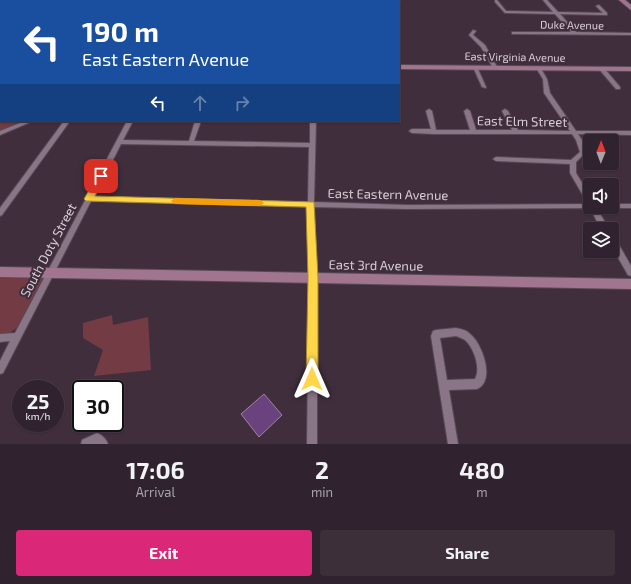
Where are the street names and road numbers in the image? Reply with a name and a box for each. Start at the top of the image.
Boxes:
street label: Duke Avenue [540,17,604,32]
street label: East Virginia Avenue [464,49,566,64]
street label: East Elm Street [477,112,567,130]
street label: East Eastern Avenue [327,185,449,203]
street label: South Doty Street [17,200,80,300]
street label: East 3rd Avenue [328,256,424,274]

